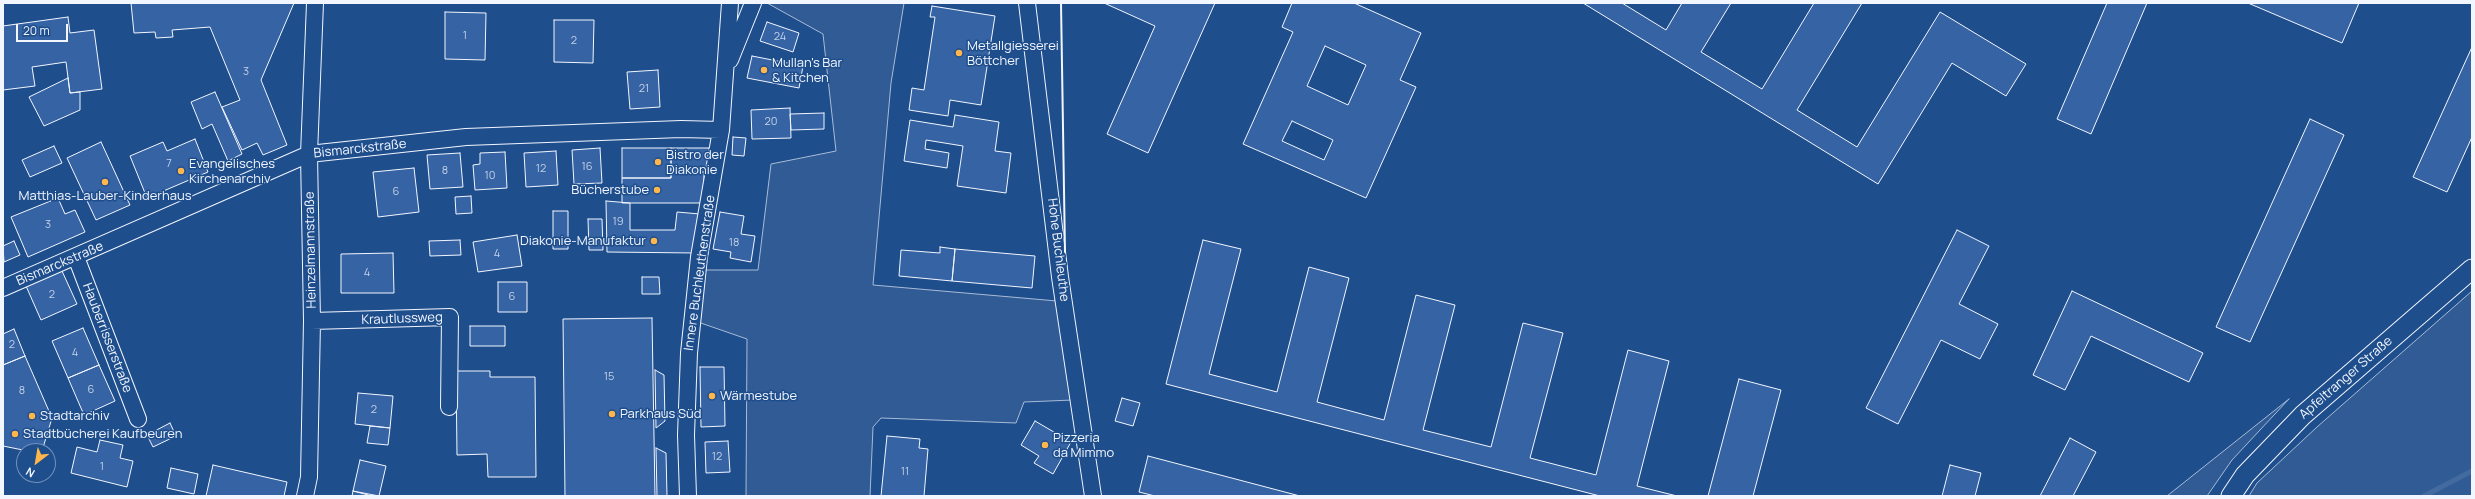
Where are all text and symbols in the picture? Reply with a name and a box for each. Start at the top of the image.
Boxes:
scale bar [18,16,70,42]
text: 20 m [23,22,50,39]
house number: 1 [463,29,467,43]
house number: 24 [774,30,786,44]
house number: 2 [571,34,577,48]
place label: Metallgiesserei Böttcher [967,38,1059,69]
marker: Metallgiesserei Böttcher [954,48,964,58]
place label: Mullan's Bar & Kitchen [772,55,842,86]
house number: 3 [243,65,249,79]
marker: Mullan's Bar & Kitchen [759,65,769,75]
house number: 21 [639,82,649,96]
house number: 20 [765,115,777,129]
street label: Bismarckstraße [313,136,407,162]
place label: Bistro der Diakonie [666,147,724,178]
place label: Evangelisches Kirchenarchiv [189,156,275,187]
house number: 7 [166,157,172,171]
marker: Bistro der Diakonie [653,157,663,167]
house number: 16 [581,160,593,174]
house number: 12 [536,162,546,176]
house number: 8 [442,164,448,178]
marker: Evangelisches Kirchenarchiv [176,166,186,176]
house number: 10 [485,169,495,183]
marker: Matthias-Lauber-Kinderhaus [100,177,110,187]
place label: Bücherstube [571,182,649,198]
house number: 6 [393,185,399,199]
marker: Bücherstube [652,185,662,195]
place label: Matthias-Lauber-Kinderhaus [19,188,191,204]
street label: Heinzelmannstraße [302,191,320,309]
street label: Innere Buchleuthenstraße [681,194,719,352]
street label: Hohe Buchleuthe [1044,197,1072,303]
house number: 19 [612,215,624,229]
house number: 3 [45,218,51,232]
place label: Diakonie-Manufaktur [520,233,646,249]
marker: Diakonie-Manufaktur [649,236,659,246]
house number: 18 [729,236,739,250]
street label: Bismarckstraße [14,239,106,289]
house number: 4 [494,247,500,261]
house number: 4 [364,266,370,280]
street label: Hauberrisserstraße [79,281,135,395]
house number: 2 [49,288,55,302]
house number: 6 [509,290,515,304]
street label: Krautlussweg [361,310,443,328]
street label: Apfeltranger Straße [2296,333,2396,423]
house number: 2 [9,338,15,352]
house number: 4 [72,346,78,360]
house number: 15 [604,370,614,384]
house number: 6 [88,383,94,397]
house number: 8 [19,384,25,398]
place label: Wärmestube [720,388,797,404]
marker: Wärmestube [707,391,717,401]
house number: 2 [371,403,377,417]
place label: Parkhaus Süd [620,406,701,422]
place label: Stadtarchiv [40,408,110,424]
marker: Parkhaus Süd [607,409,617,419]
marker: Stadtarchiv [27,411,37,421]
place label: Stadtbücherei Kaufbeuren [23,426,182,442]
marker: Stadtbücherei Kaufbeuren [10,429,20,439]
place label: Pizzeria da Mimmo [1053,430,1114,461]
marker: Pizzeria da Mimmo [1040,440,1050,450]
north arrow [16,443,56,483]
house number: 12 [712,450,722,464]
house number: 1 [100,460,104,474]
text: N [23,464,37,481]
house number: 11 [901,465,909,479]

